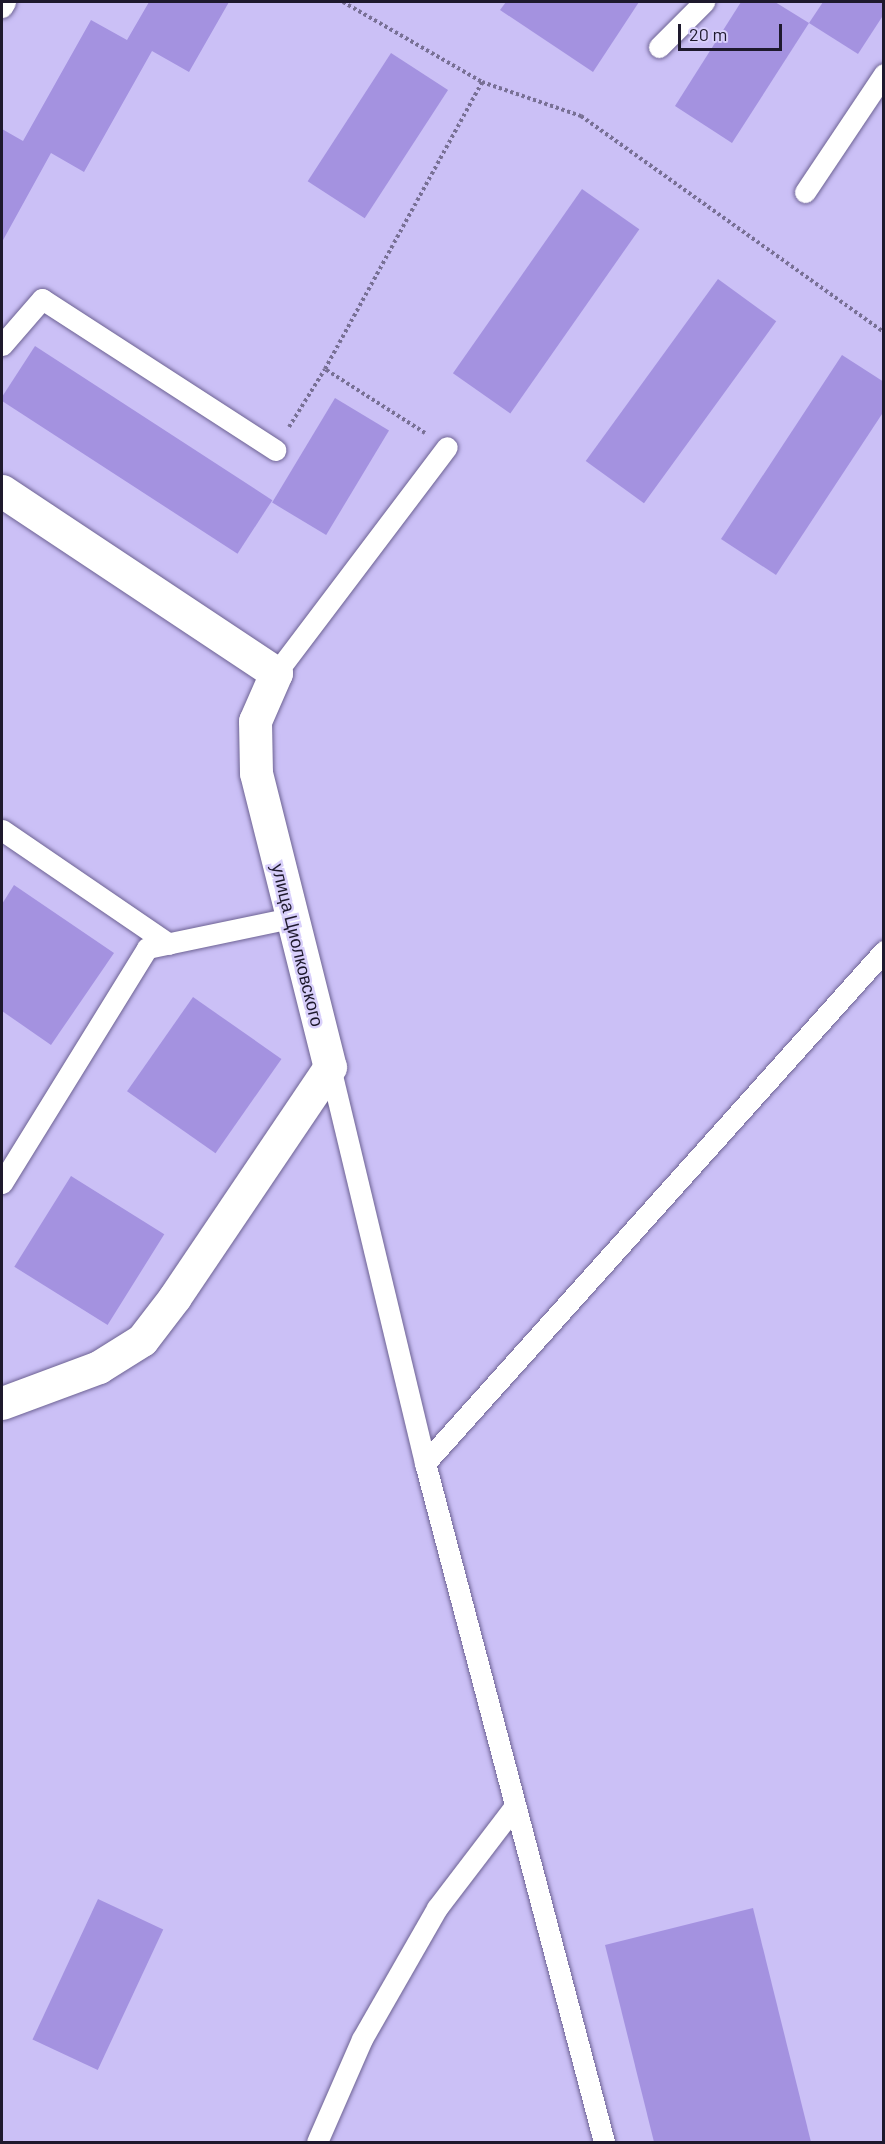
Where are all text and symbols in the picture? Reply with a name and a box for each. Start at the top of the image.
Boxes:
scale bar [681,12,784,50]
text: 20 m [689,23,727,45]
street label: улица Циолковского [267,861,329,1029]

